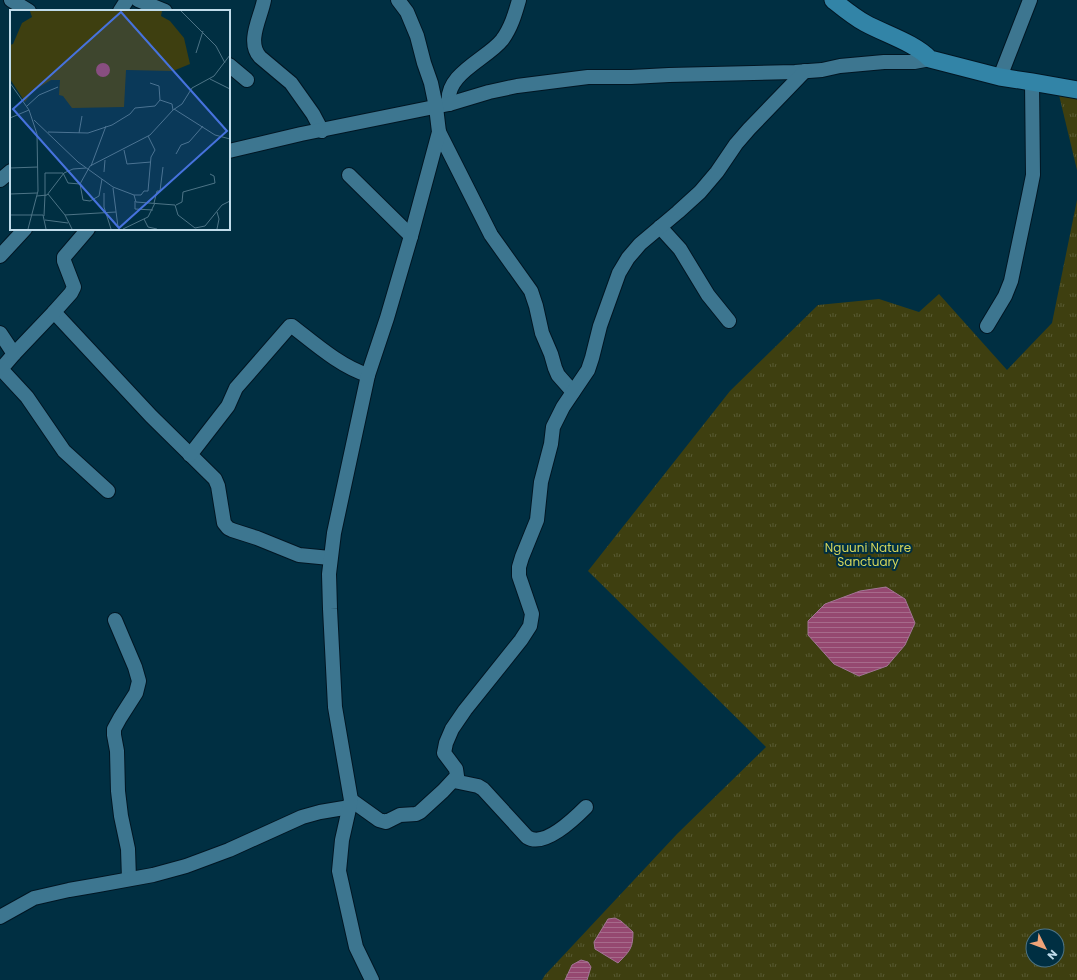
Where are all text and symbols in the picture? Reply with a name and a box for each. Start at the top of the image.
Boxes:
inset map [10,10,230,230]
park label: Nguuni Nature Sanctuary [825,539,911,570]
north arrow [1025,928,1065,968]
text: N [1044,946,1061,963]

